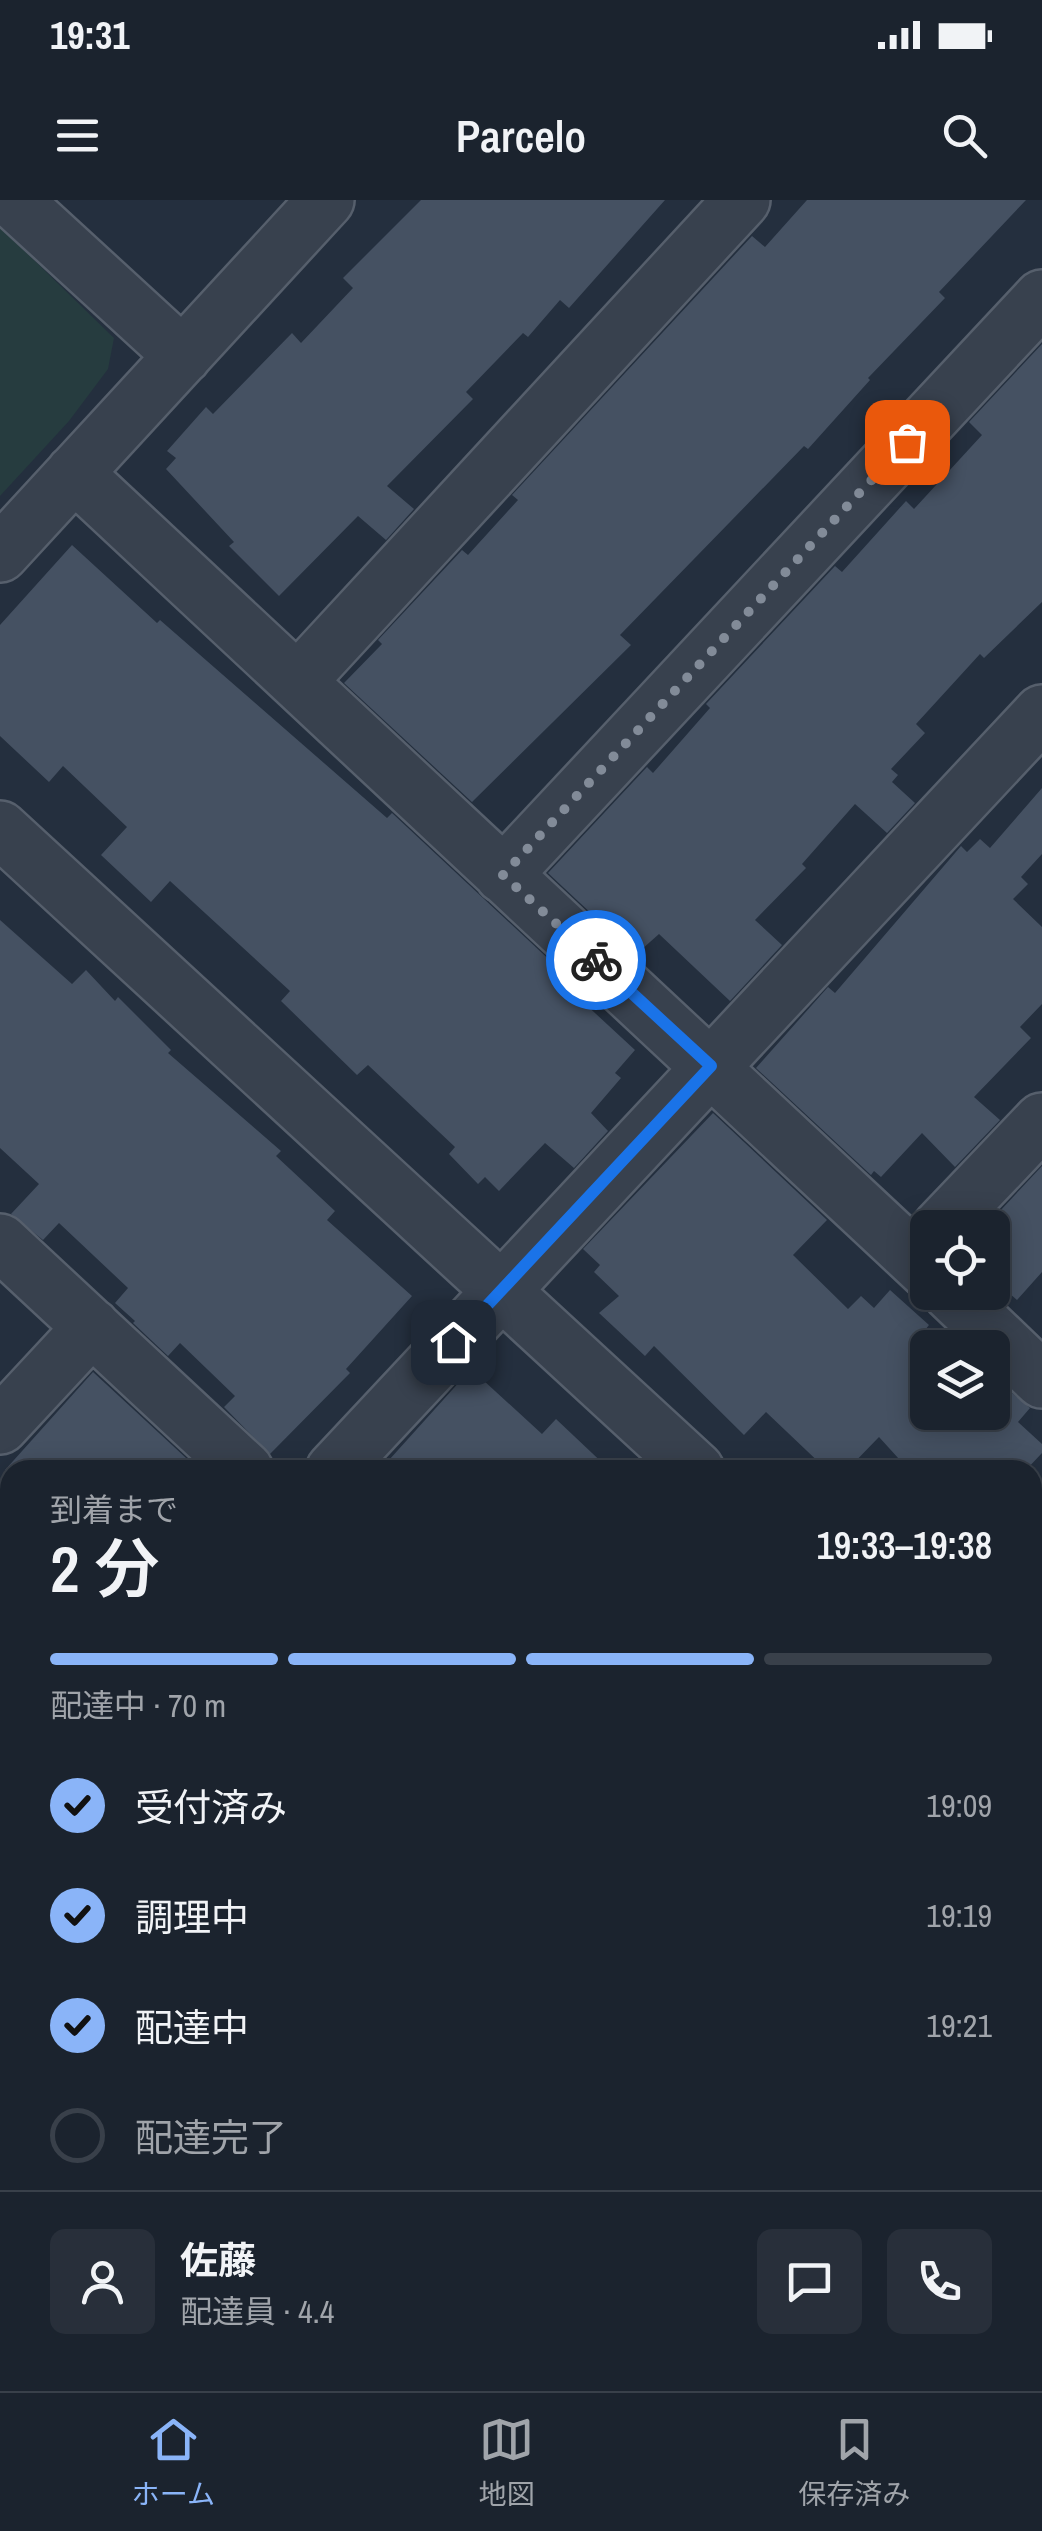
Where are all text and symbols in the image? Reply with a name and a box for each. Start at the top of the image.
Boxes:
text: 19:31 [50,10,130,61]
text: Parcelo [456,105,586,166]
icon: menu [50,108,105,163]
icon: search [937,108,992,163]
pin [865,400,950,485]
icon: bag [880,415,935,470]
courier [546,910,646,1010]
icon: bike [569,933,624,988]
map controls [910,1210,1010,1430]
button: locate [910,1210,1010,1310]
pin [411,1300,496,1385]
icon: home [426,1315,481,1370]
button: layers [910,1330,1010,1430]
text: 到着まで [50,1488,178,1531]
text: 19:33–19:38 [816,1520,992,1571]
text: 2 分 [50,1525,159,1612]
text: 配達中 · 70 m [50,1684,226,1727]
icon: check [50,1778,105,1833]
text: 受付済み [135,1782,287,1833]
text: 19:09 [926,1784,992,1827]
icon: check [50,1888,105,1943]
text: 調理中 [135,1892,249,1943]
text: 19:19 [926,1894,992,1937]
icon: check [50,1998,105,2053]
text: 配達中 [135,2002,249,2053]
text: 19:21 [926,2004,992,2047]
text: 配達完了 [135,2112,287,2163]
button: person [50,2229,155,2334]
button: chat [757,2229,862,2334]
button: phone [887,2229,992,2334]
text: 佐藤 [180,2235,256,2286]
text: 配達員 · 4.4 [180,2290,334,2333]
tab: ホーム [132,2412,215,2513]
tab: 地図 [479,2412,535,2513]
tab: 保存済み [798,2412,910,2513]

